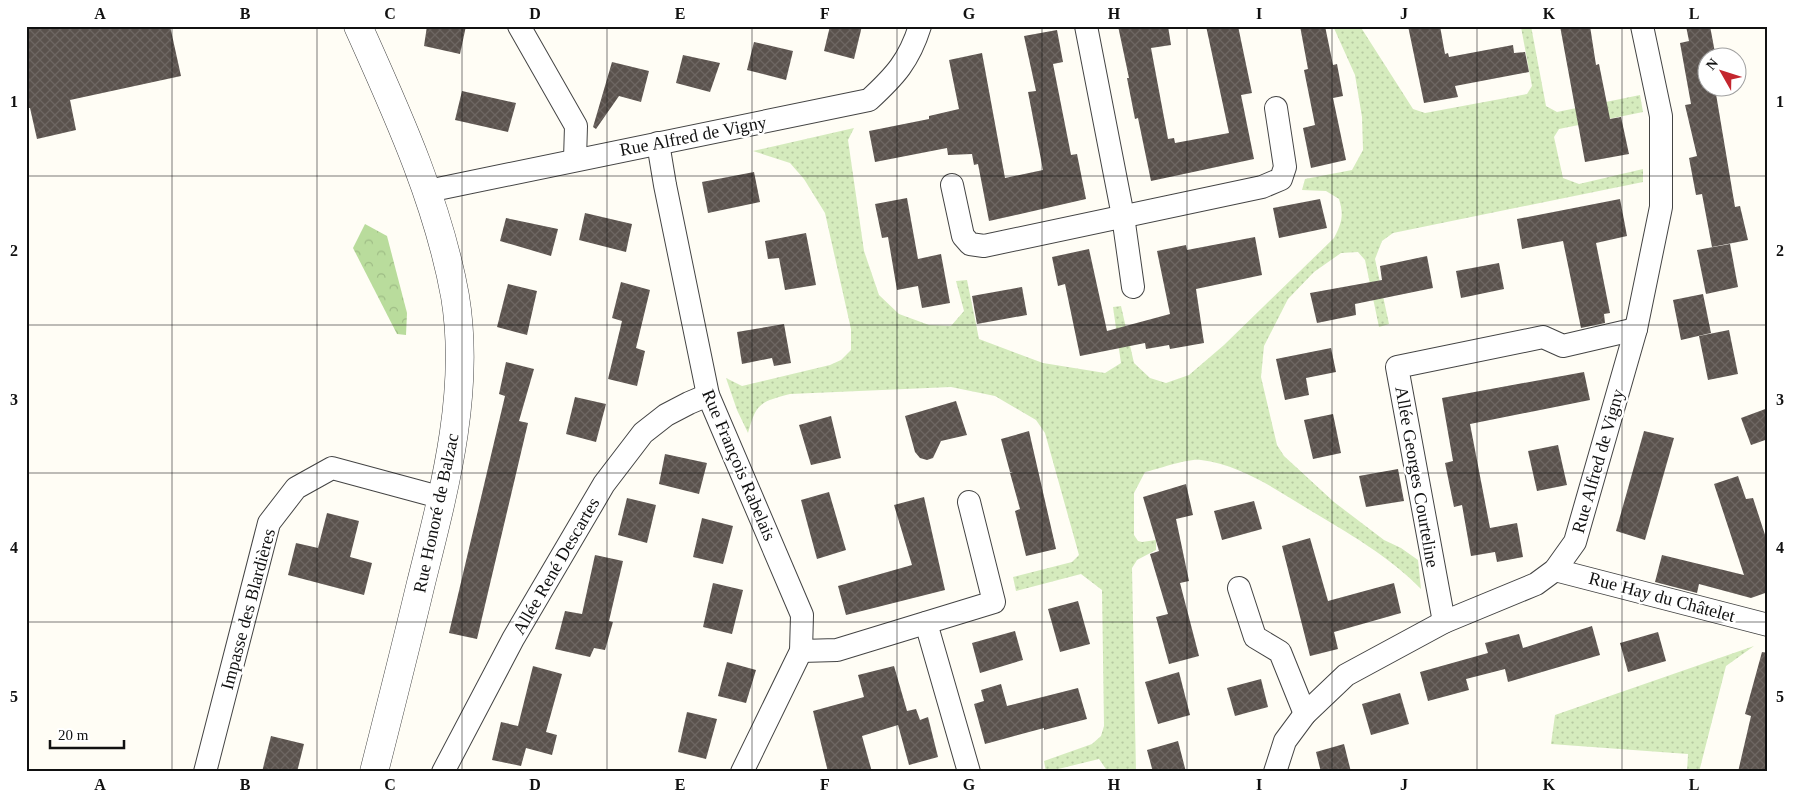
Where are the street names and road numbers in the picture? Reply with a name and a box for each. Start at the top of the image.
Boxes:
street label: Rue Alfred de Vigny [618,112,768,160]
street label: Allée Georges Courteline [1391,385,1443,569]
street label: Rue François Rabelais [698,387,780,543]
street label: Rue Alfred de Vigny [1568,387,1628,535]
street label: Rue Honoré de Balzac [409,431,463,595]
street label: Allée René Descartes [509,494,603,638]
street label: Impasse des Blardières [217,526,279,692]
street label: Rue Hay du Châtelet [1587,568,1737,626]

